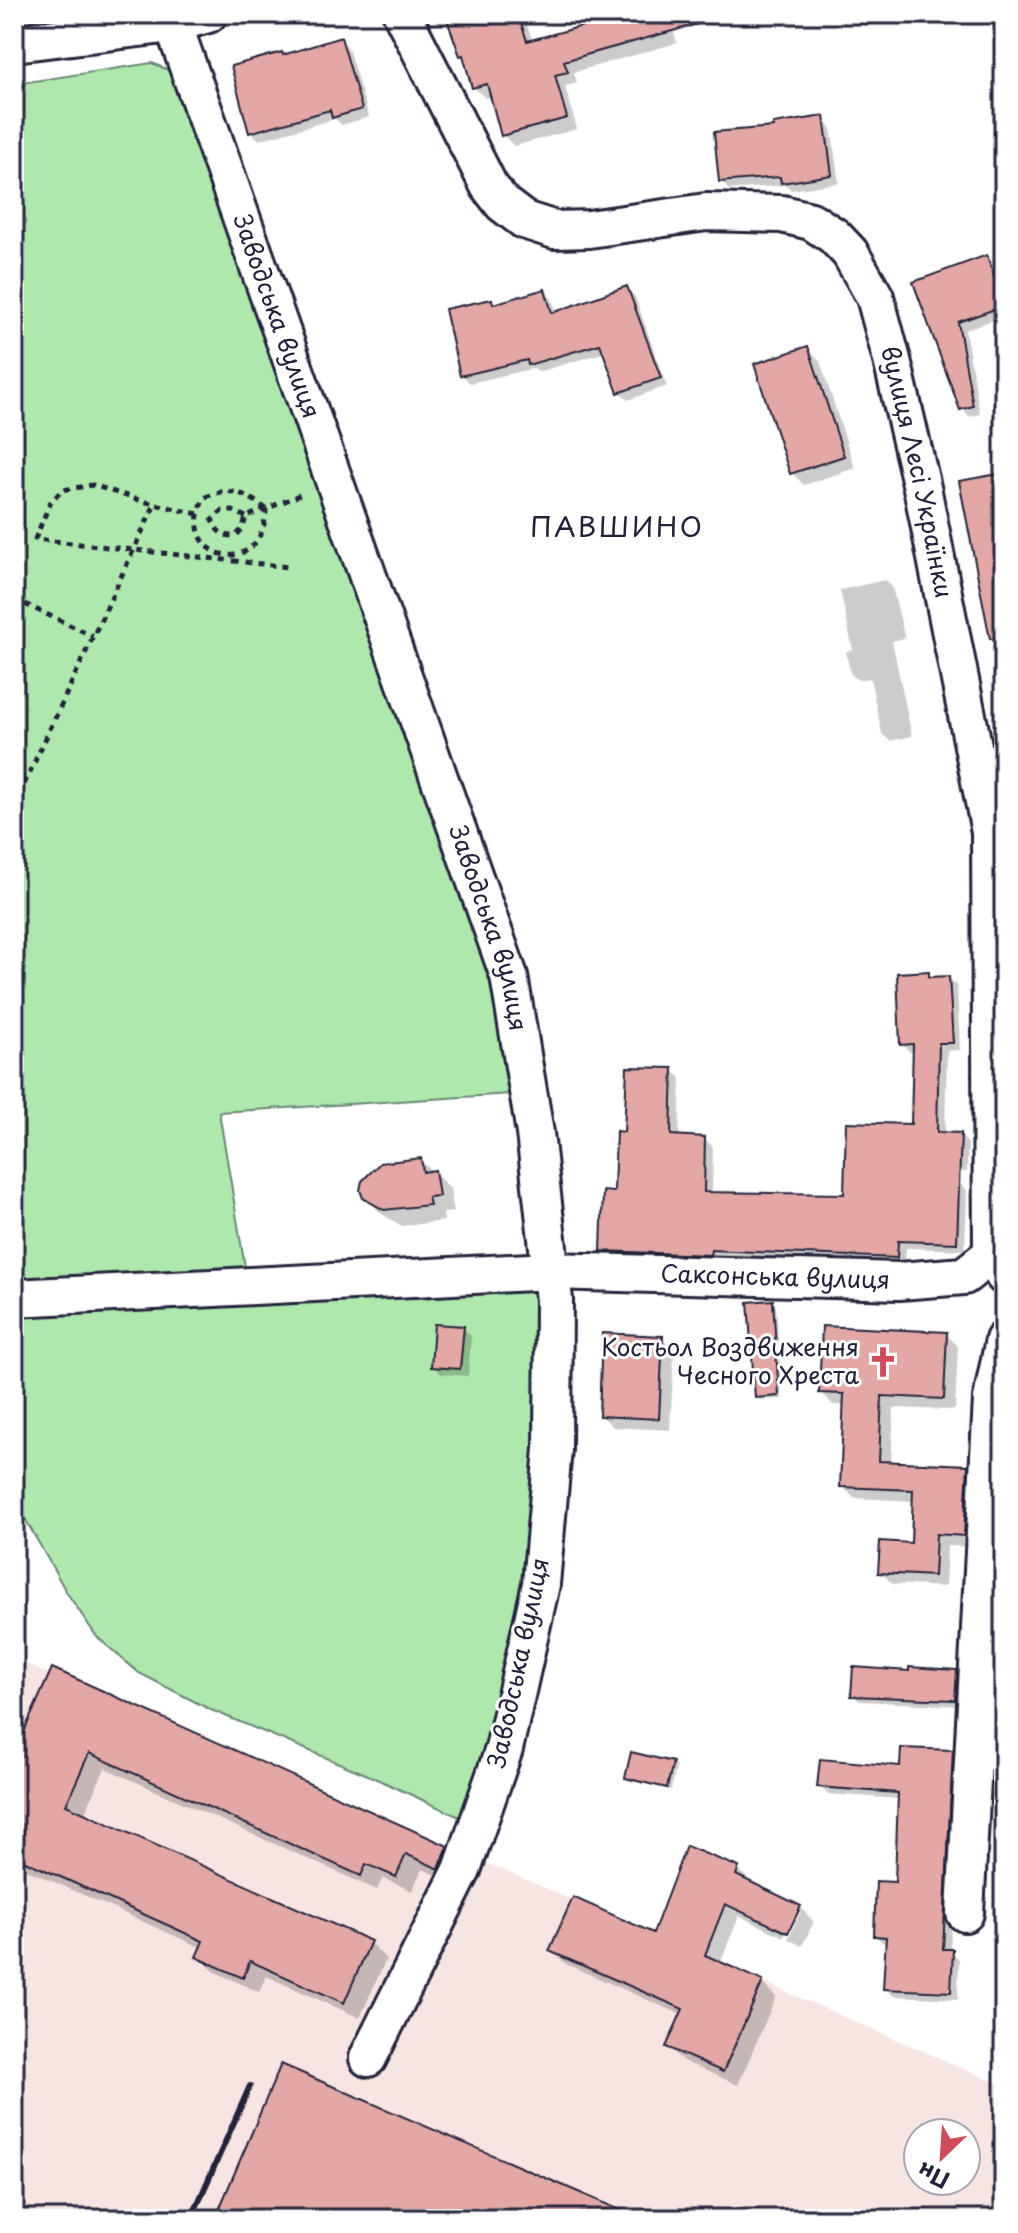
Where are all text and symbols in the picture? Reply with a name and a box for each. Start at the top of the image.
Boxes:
street label: Заводська вулиця [225,209,331,423]
street label: вулиця Лесі Українки [873,341,963,601]
district label: ПАВШИНО [530,504,704,547]
street label: Заводська вулиця [441,820,538,1033]
street label: Саксонська вулиця [660,1254,890,1297]
place label: Костьол Воздвиження Чесного Хреста [601,1328,859,1392]
church icon: Костьол Воздвиження Чесного Хреста [866,1345,900,1379]
street label: Заводська вулиця [477,1554,557,1771]
north arrow [902,2117,982,2197]
text: Пн [911,2155,954,2198]

